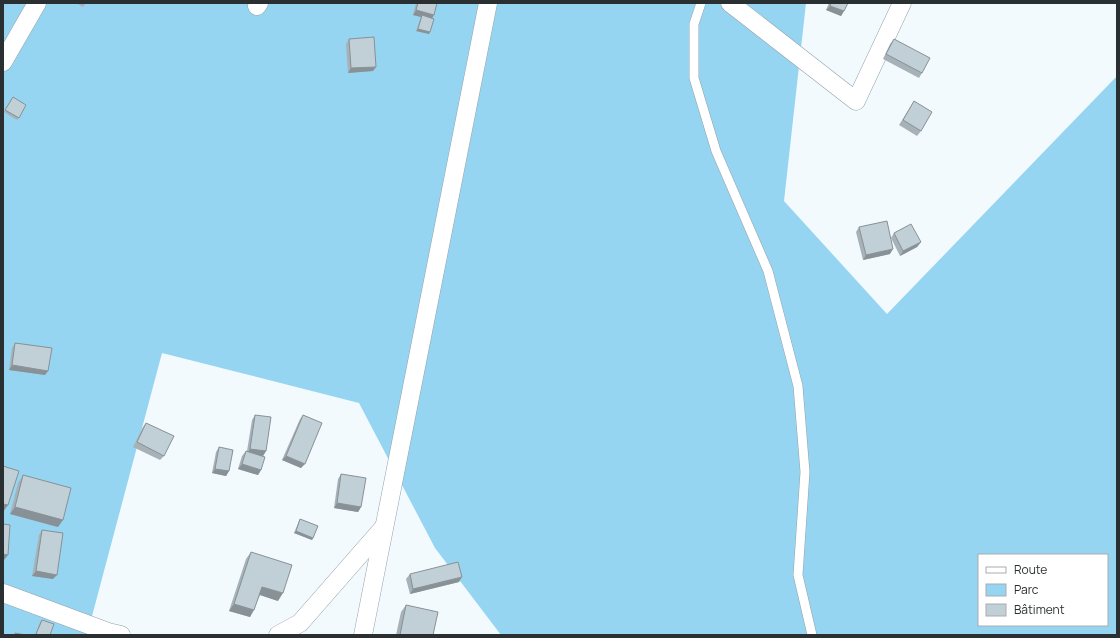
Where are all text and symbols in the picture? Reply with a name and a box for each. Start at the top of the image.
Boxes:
legend [978,554,1108,626]
text: Route [1014,561,1047,578]
text: Parc [1014,581,1039,598]
text: Bâtiment [1014,601,1065,618]

